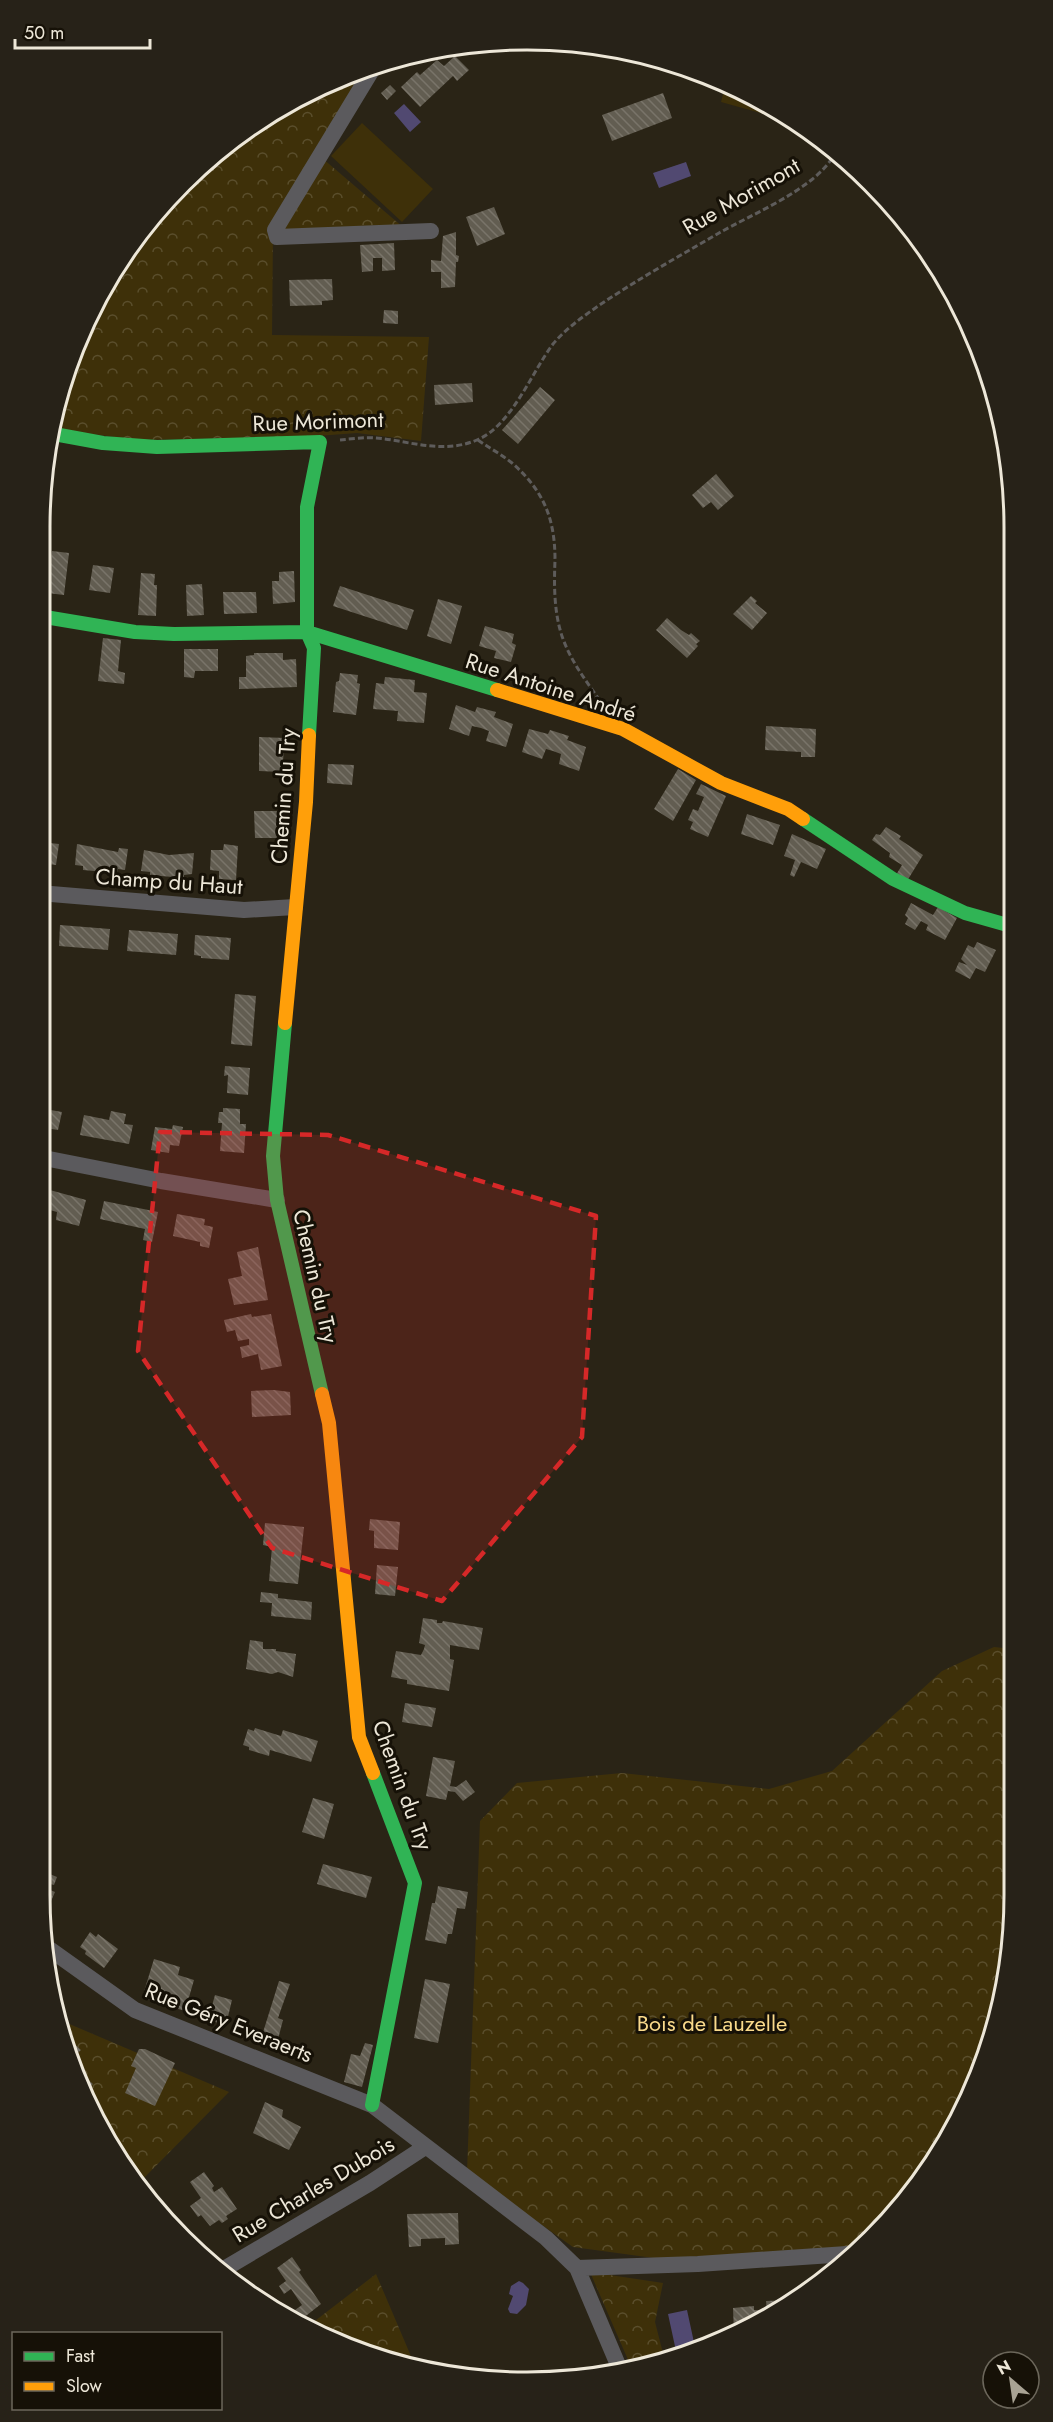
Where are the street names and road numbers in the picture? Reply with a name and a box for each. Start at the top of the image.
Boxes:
street label: Rue Morimont [676,149,806,243]
street label: Rue Morimont [252,403,385,439]
street label: Rue Antoine André [462,644,640,730]
street label: Chemin du Try [262,727,304,865]
street label: Champ du Haut [94,860,244,902]
street label: Chemin du Try [285,1206,347,1346]
street label: Chemin du Try [365,1716,441,1855]
street label: Rue Géry Everaerts [140,1974,318,2070]
street label: Rue Charles Dubois [226,2128,400,2250]

